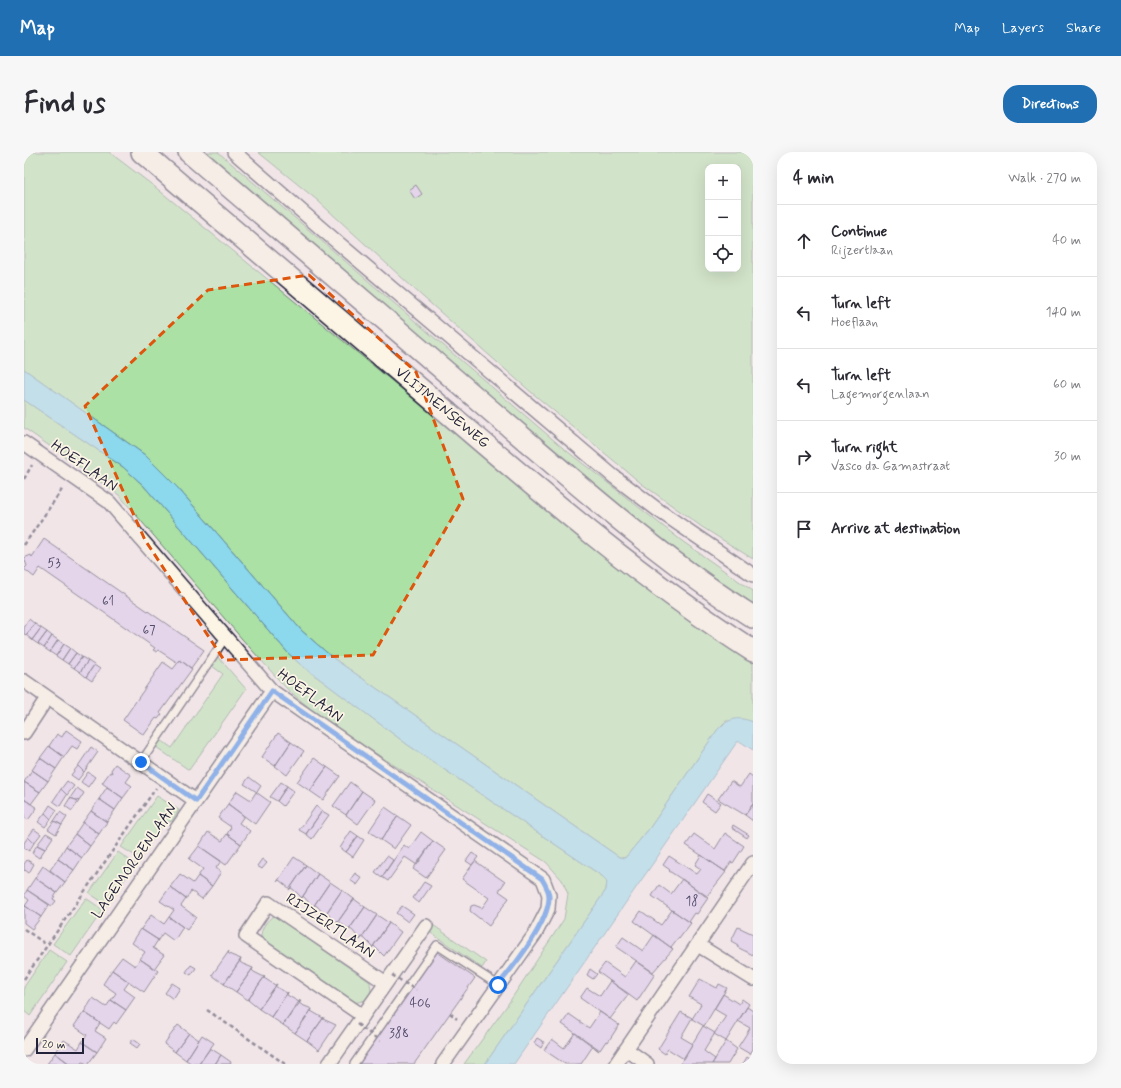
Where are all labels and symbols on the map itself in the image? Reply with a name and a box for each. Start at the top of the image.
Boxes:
street label: VLIJMENSEWEG [391,363,493,453]
street label: HOEFLAAN [46,436,122,496]
house number: 53 [47,555,61,572]
house number: 61 [102,593,114,610]
house number: 67 [142,622,156,639]
street label: HOEFLAAN [273,665,347,727]
route end [132,753,150,771]
street label: LAGEMORGENLAAN [88,799,182,923]
street label: RIJZERTLAAN [282,889,378,963]
house number: 18 [686,893,698,910]
route start [489,976,507,994]
house number: 406 [409,995,431,1012]
house number: 388 [389,1025,409,1042]
scale bar [36,1036,84,1055]

